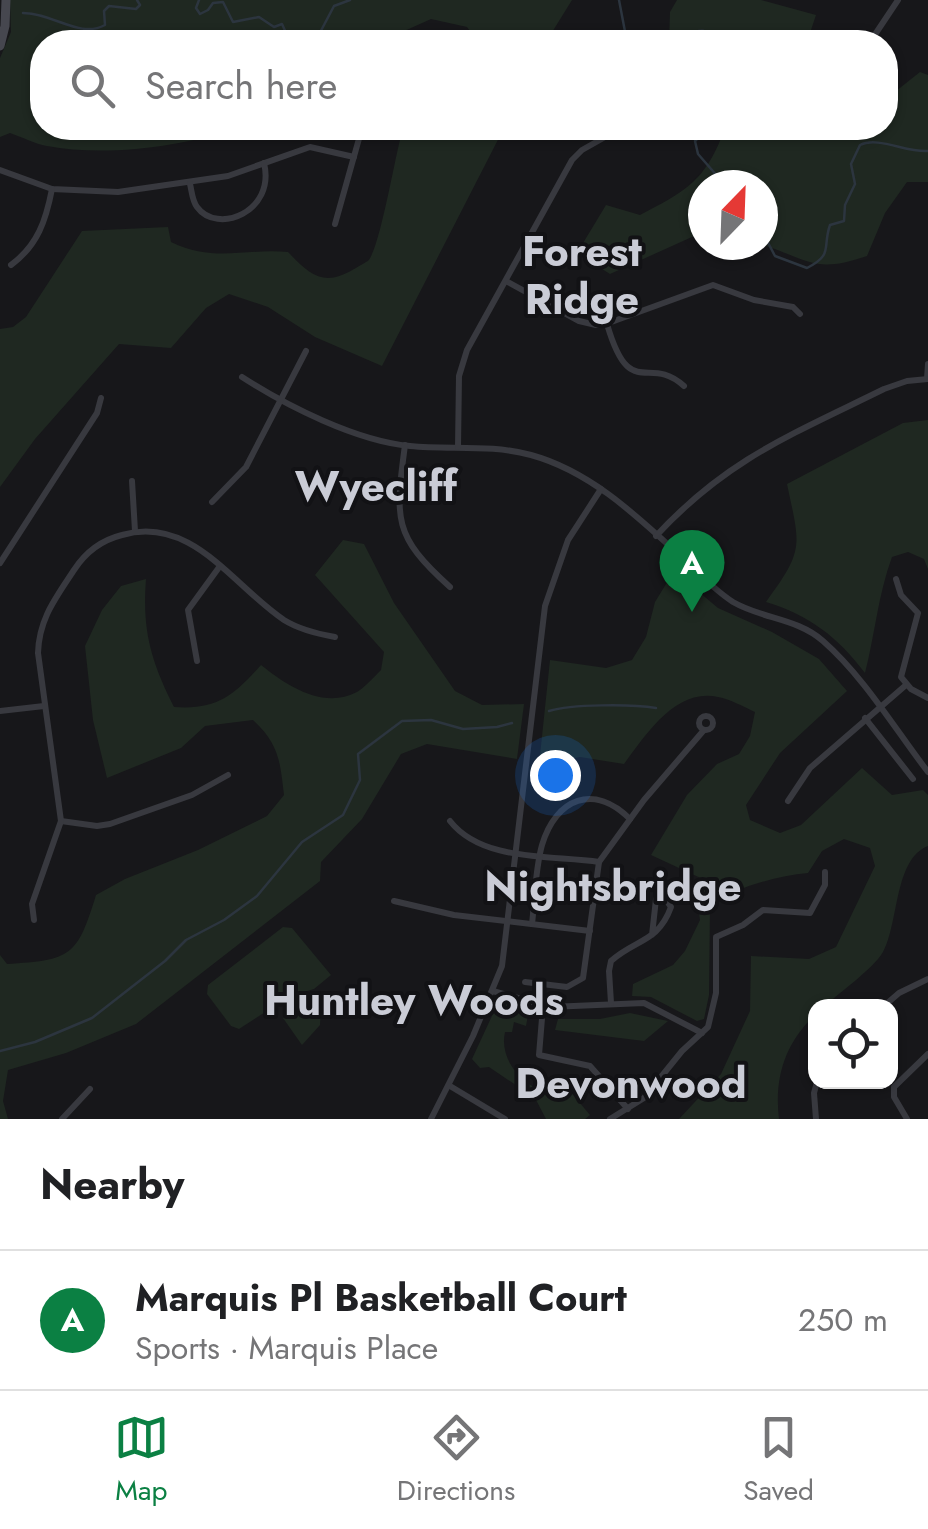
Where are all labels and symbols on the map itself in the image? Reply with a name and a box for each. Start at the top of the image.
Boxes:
north arrow [688,170,778,260]
district label: Forest Ridge [522,221,643,330]
district label: Wyecliff [295,456,459,517]
pin: A [660,530,724,612]
your location [530,750,581,801]
district label: Nightsbridge [484,856,742,917]
district label: Huntley Woods [264,970,564,1031]
district label: Devonwood [515,1053,747,1114]

